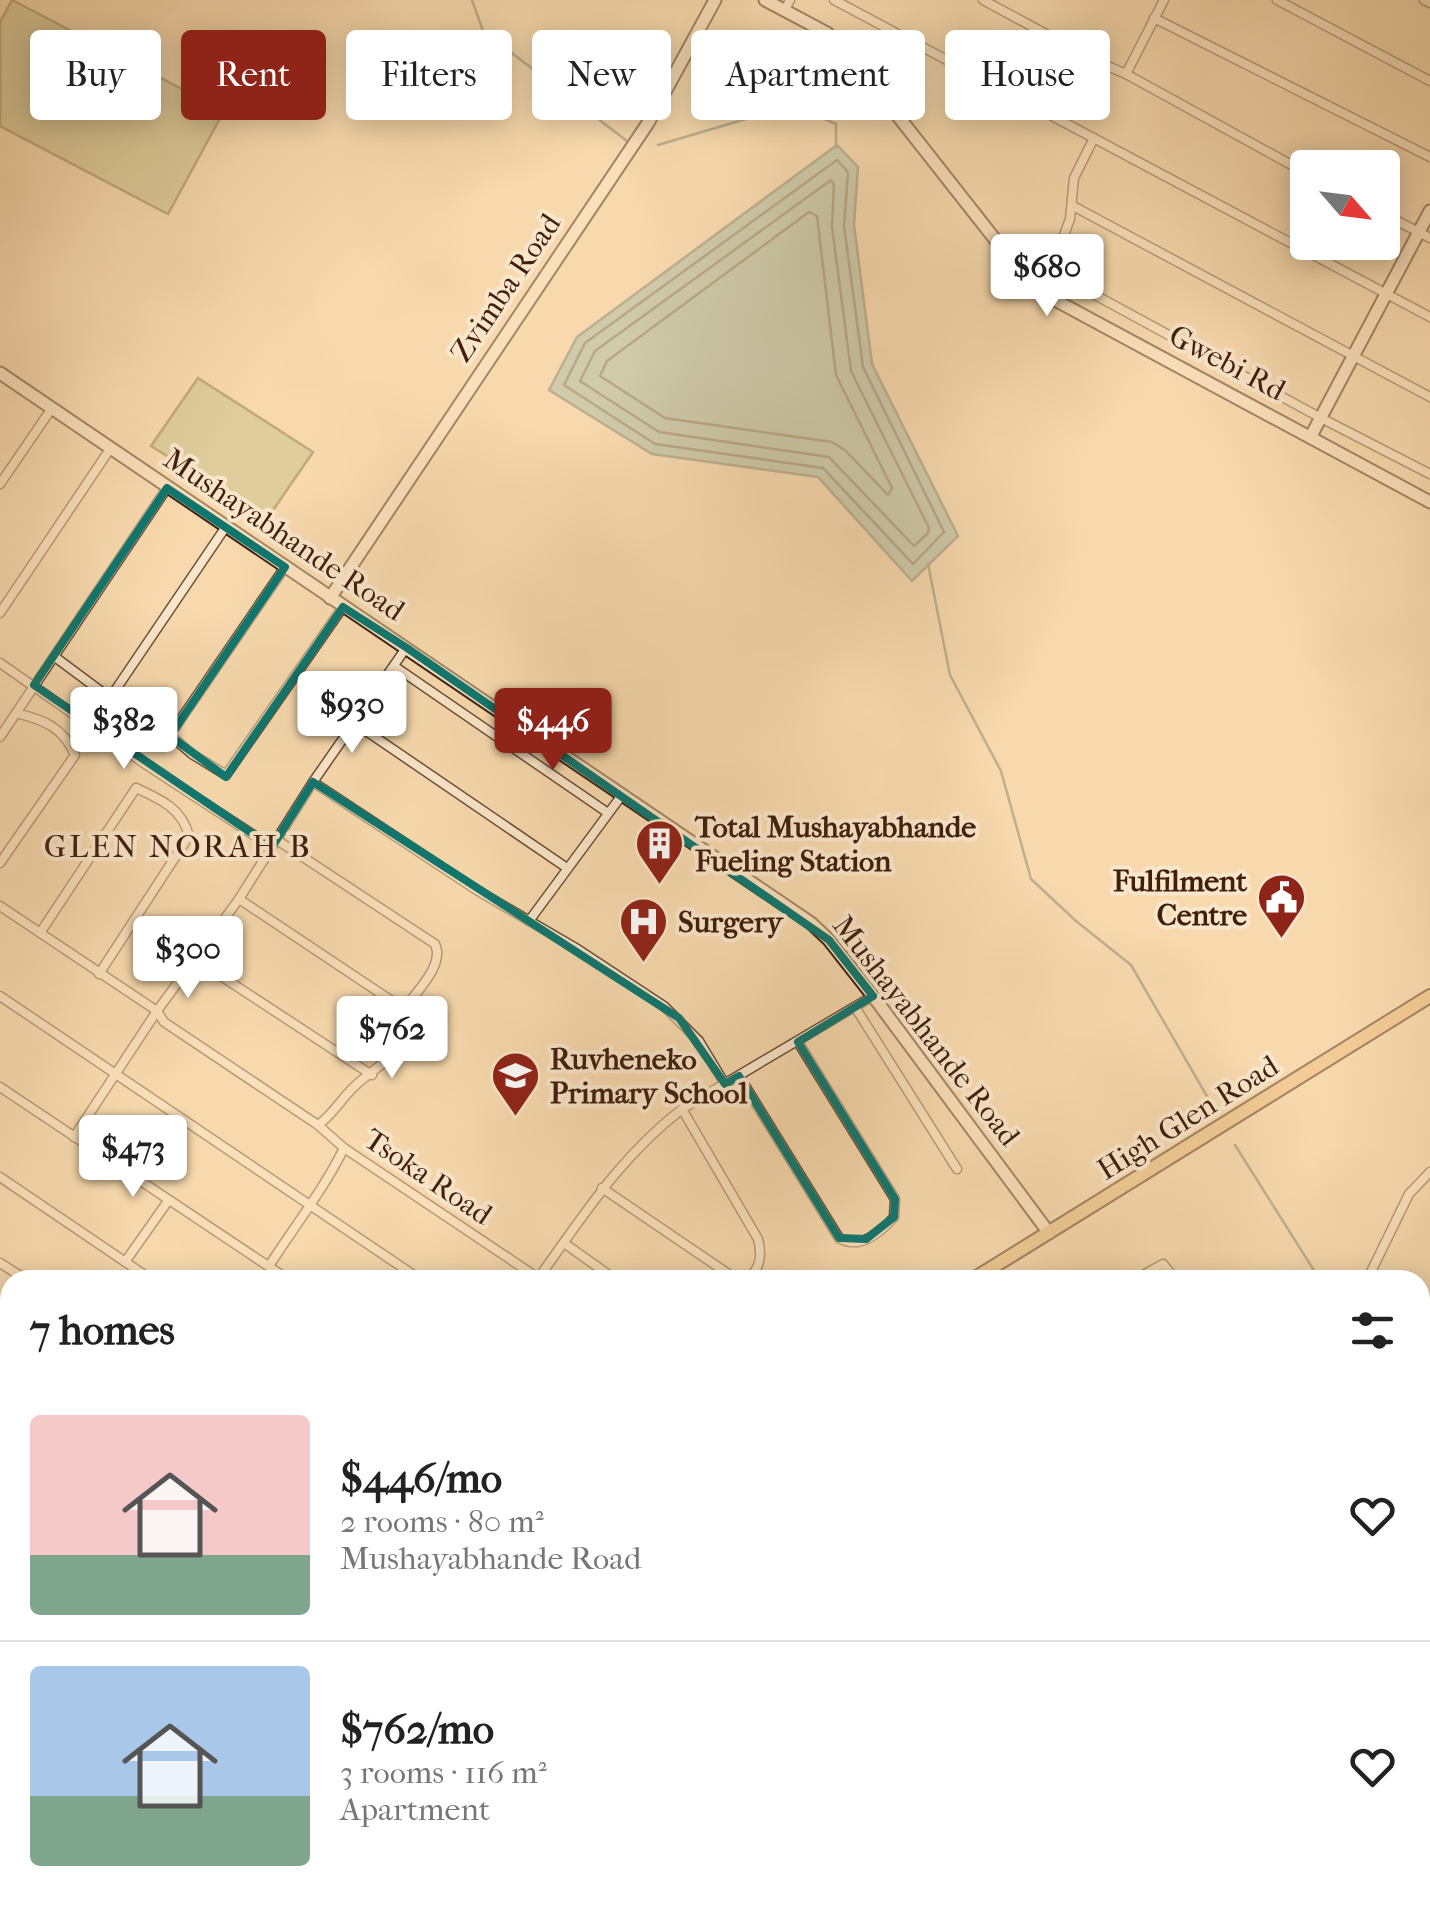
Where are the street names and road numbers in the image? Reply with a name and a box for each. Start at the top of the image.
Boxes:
street label: Zvimba Road [444,207,569,369]
street label: Gwebi Rd [1163,318,1292,408]
street label: Mushayabhande Road [157,441,411,629]
street label: Mushayabhande Road [825,909,1027,1154]
street label: High Glen Road [1091,1048,1285,1188]
street label: Tsoka Road [358,1122,499,1233]

